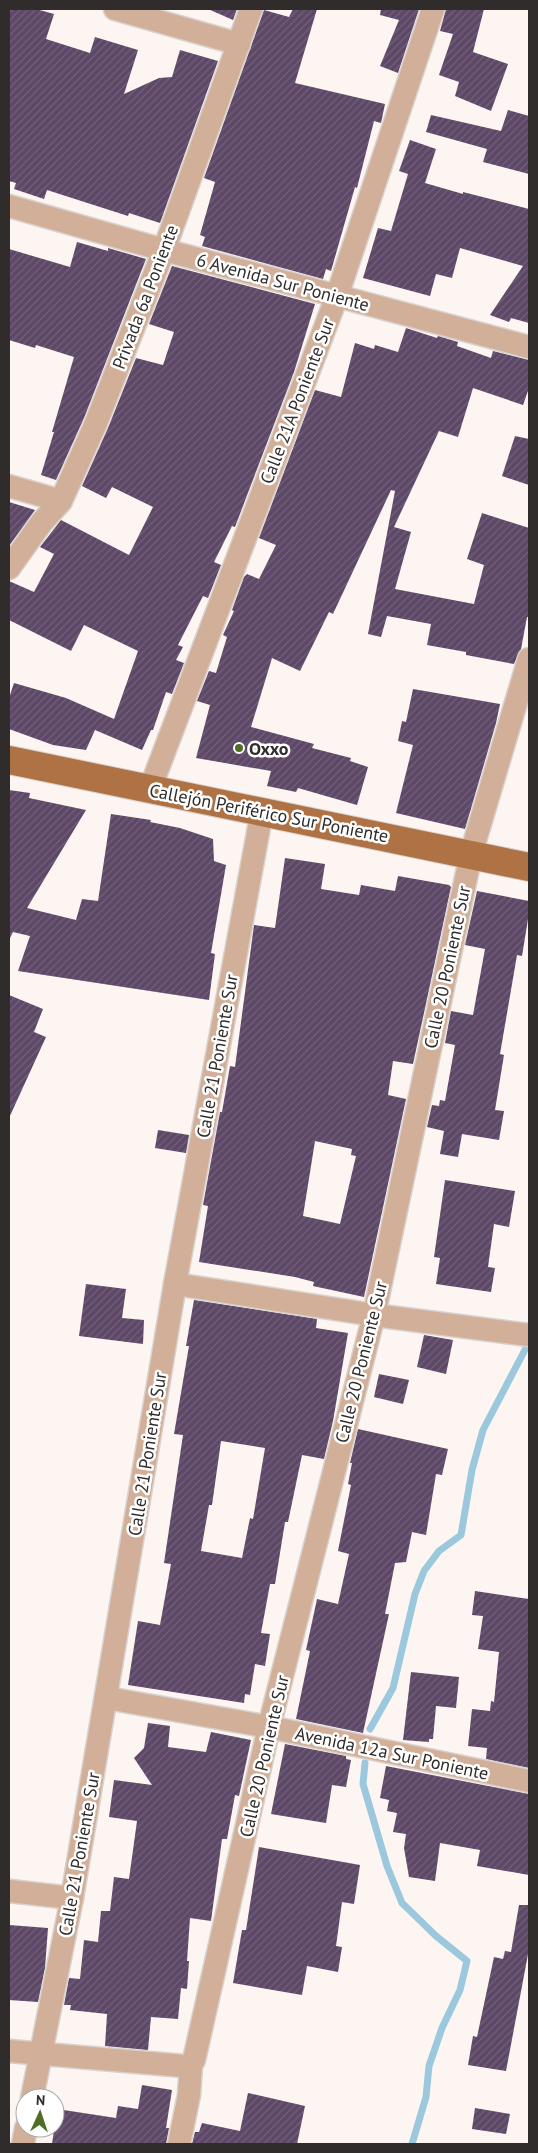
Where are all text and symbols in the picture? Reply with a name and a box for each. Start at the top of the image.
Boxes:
street label: Privada 6a Poniente [107,222,183,372]
street label: 6 Avenida Sur Poniente [194,248,372,316]
street label: Calle 21A Poniente Sur [255,315,339,487]
place label: Oxxo [249,737,289,760]
marker: Oxxo [233,742,245,754]
street label: Callejón Periférico Sur Poniente [148,779,390,847]
street label: Calle 20 Poniente Sur [419,884,475,1050]
street label: Calle 21 Poniente Sur [191,972,243,1140]
street label: Calle 20 Poniente Sur [330,1279,392,1445]
street label: Calle 21 Poniente Sur [123,1370,171,1538]
street label: Calle 20 Poniente Sur [234,1673,294,1839]
street label: Avenida 12a Sur Poniente [293,1721,491,1785]
street label: Calle 21 Poniente Sur [53,1770,105,1938]
north arrow [15,2088,65,2138]
text: N [36,2091,46,2109]

